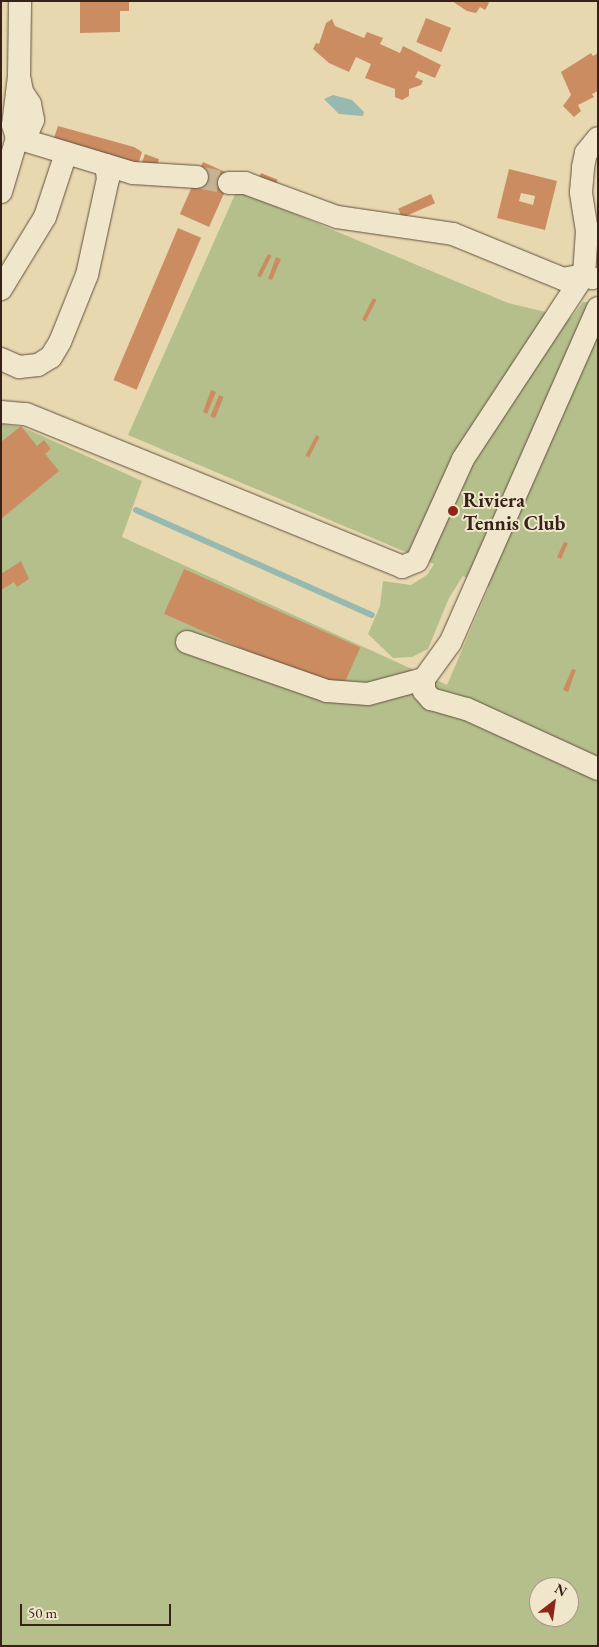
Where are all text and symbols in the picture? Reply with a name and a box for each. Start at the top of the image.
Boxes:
place label: Riviera Tennis Club [463,488,565,535]
marker: Riviera Tennis Club [447,505,459,517]
north arrow [529,1577,579,1627]
text: N [552,1579,570,1600]
scale bar [22,1594,174,1626]
text: 50 m [28,1603,57,1622]

